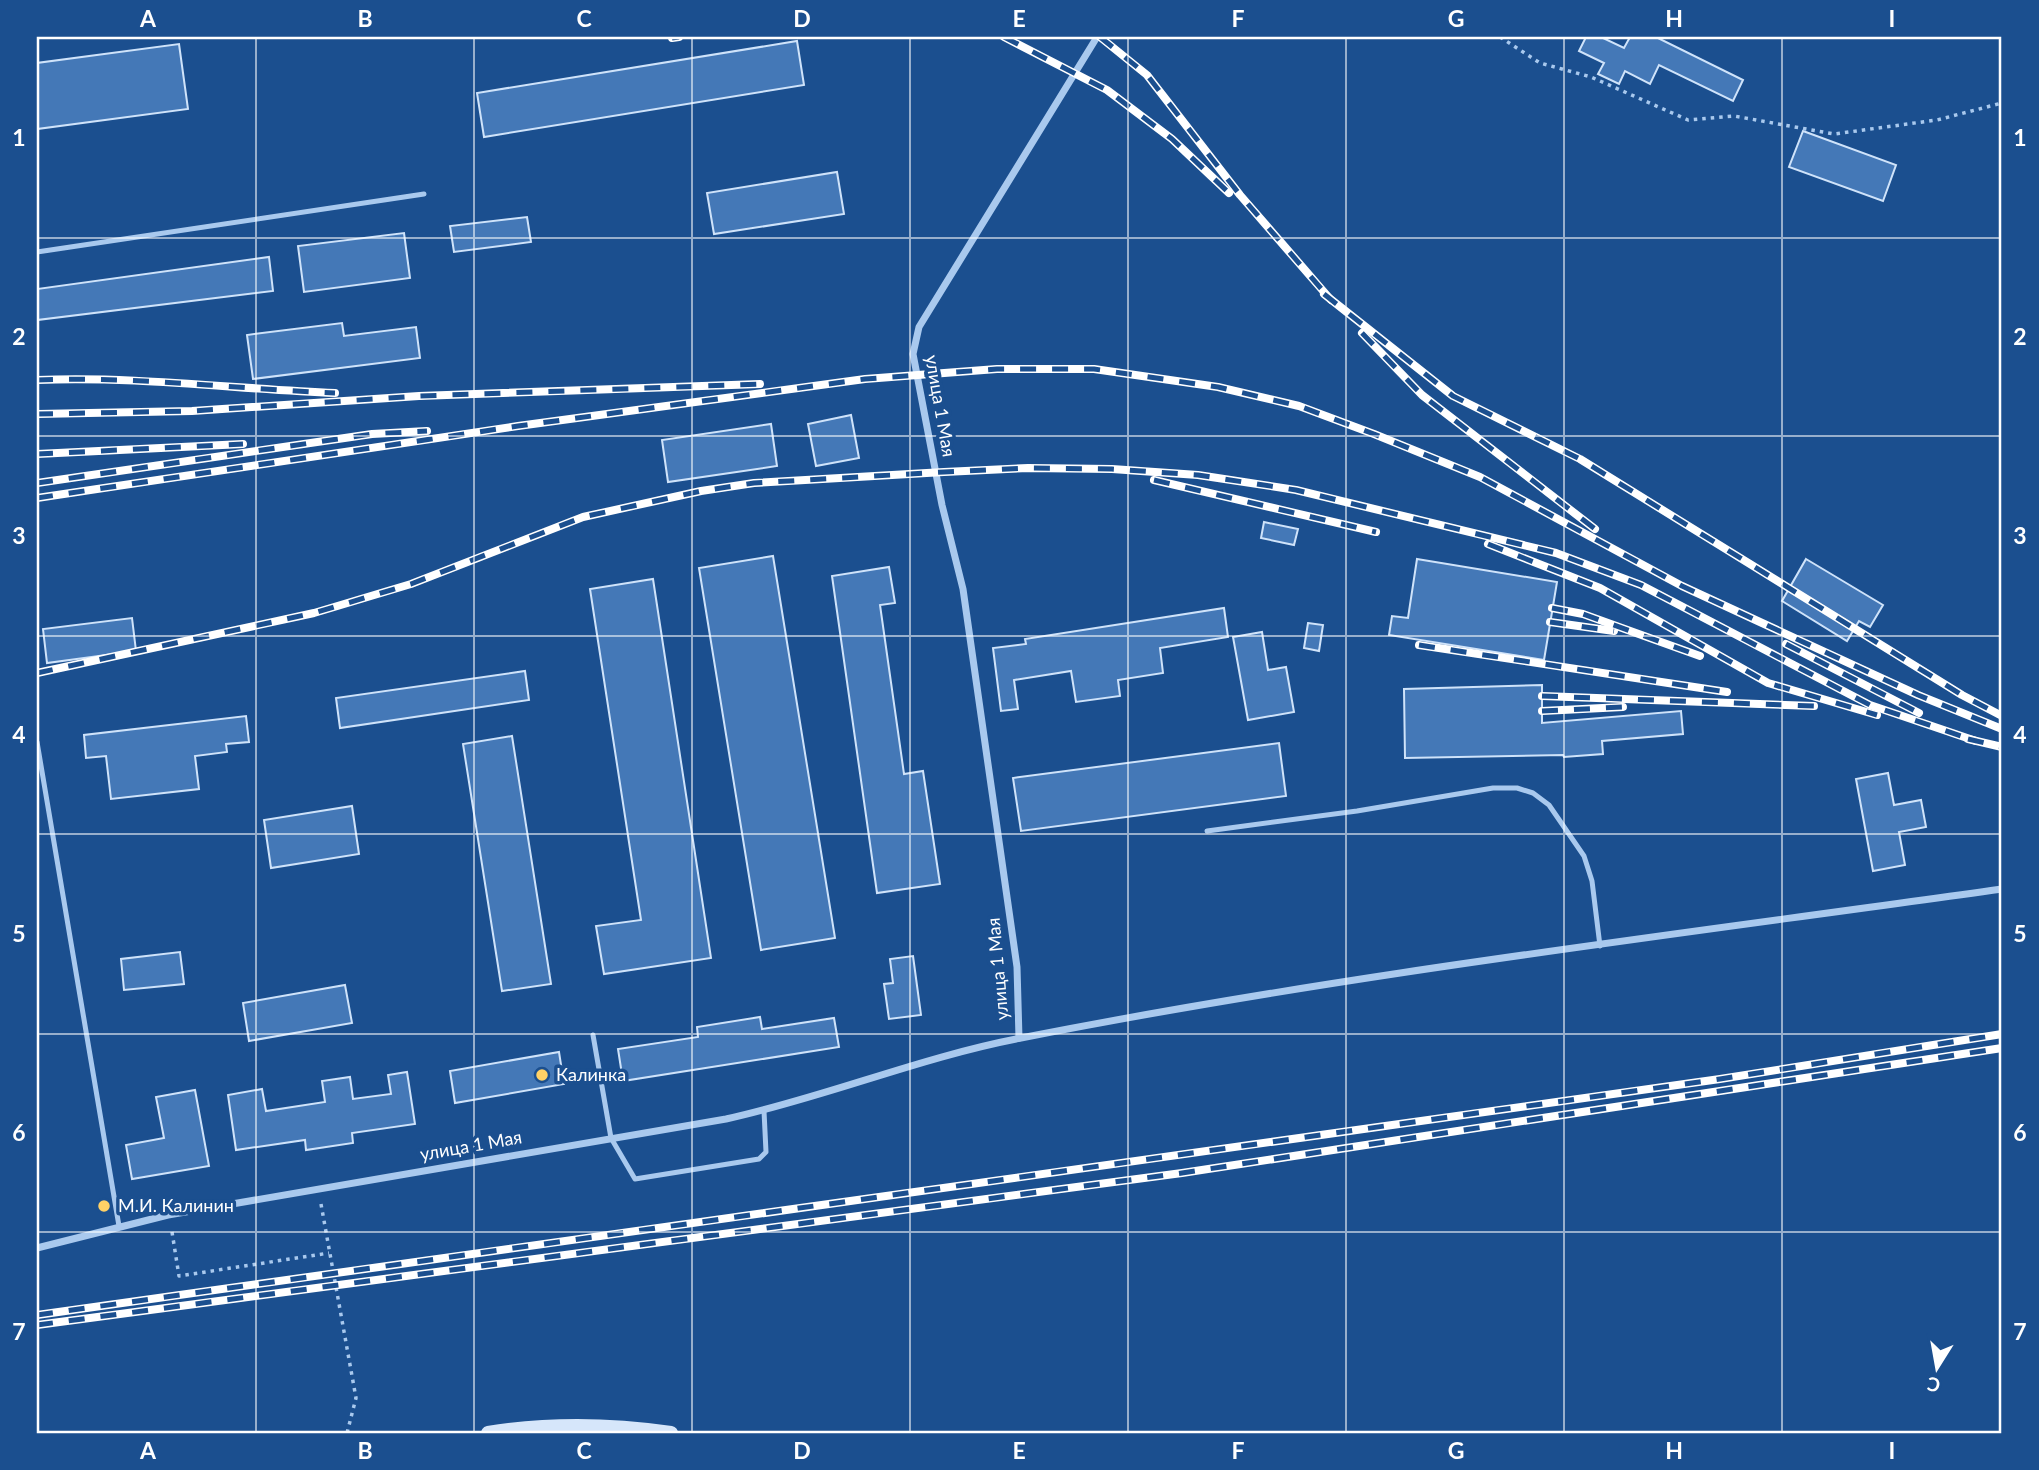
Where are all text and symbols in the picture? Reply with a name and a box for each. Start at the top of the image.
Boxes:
text: A [139,4,157,32]
text: B [357,4,373,32]
text: C [576,4,592,32]
text: D [793,4,811,32]
text: E [1012,4,1026,32]
text: F [1231,4,1245,32]
text: G [1448,4,1464,32]
text: H [1665,4,1683,32]
text: I [1889,4,1895,32]
text: 1 [12,123,26,151]
text: 1 [2013,123,2027,151]
text: 2 [12,322,26,350]
text: 2 [2013,322,2027,350]
street label: улица 1 Мая [921,353,961,459]
text: 3 [12,521,26,549]
text: 3 [2013,521,2027,549]
text: 4 [12,720,26,748]
text: 4 [2013,720,2027,748]
street label: улица 1 Мая [982,917,1012,1021]
text: 5 [12,919,26,947]
text: 5 [2013,919,2027,947]
place label: Калинка [556,1063,626,1085]
marker: Калинка [534,1067,550,1083]
text: 6 [12,1118,26,1146]
text: 6 [2013,1118,2027,1146]
street label: улица 1 Мая [418,1125,524,1165]
place label: М.И. Калинин [118,1194,234,1216]
marker: М.И. Калинин [96,1198,112,1214]
text: 7 [12,1317,26,1345]
text: 7 [2013,1317,2027,1345]
north arrow [1902,1334,1972,1404]
text: С [1925,1373,1942,1398]
text: A [139,1436,157,1464]
text: B [357,1436,373,1464]
text: C [576,1436,592,1464]
text: D [793,1436,811,1464]
text: E [1012,1436,1026,1464]
text: F [1231,1436,1245,1464]
text: G [1448,1436,1464,1464]
text: H [1665,1436,1683,1464]
text: I [1889,1436,1895,1464]

